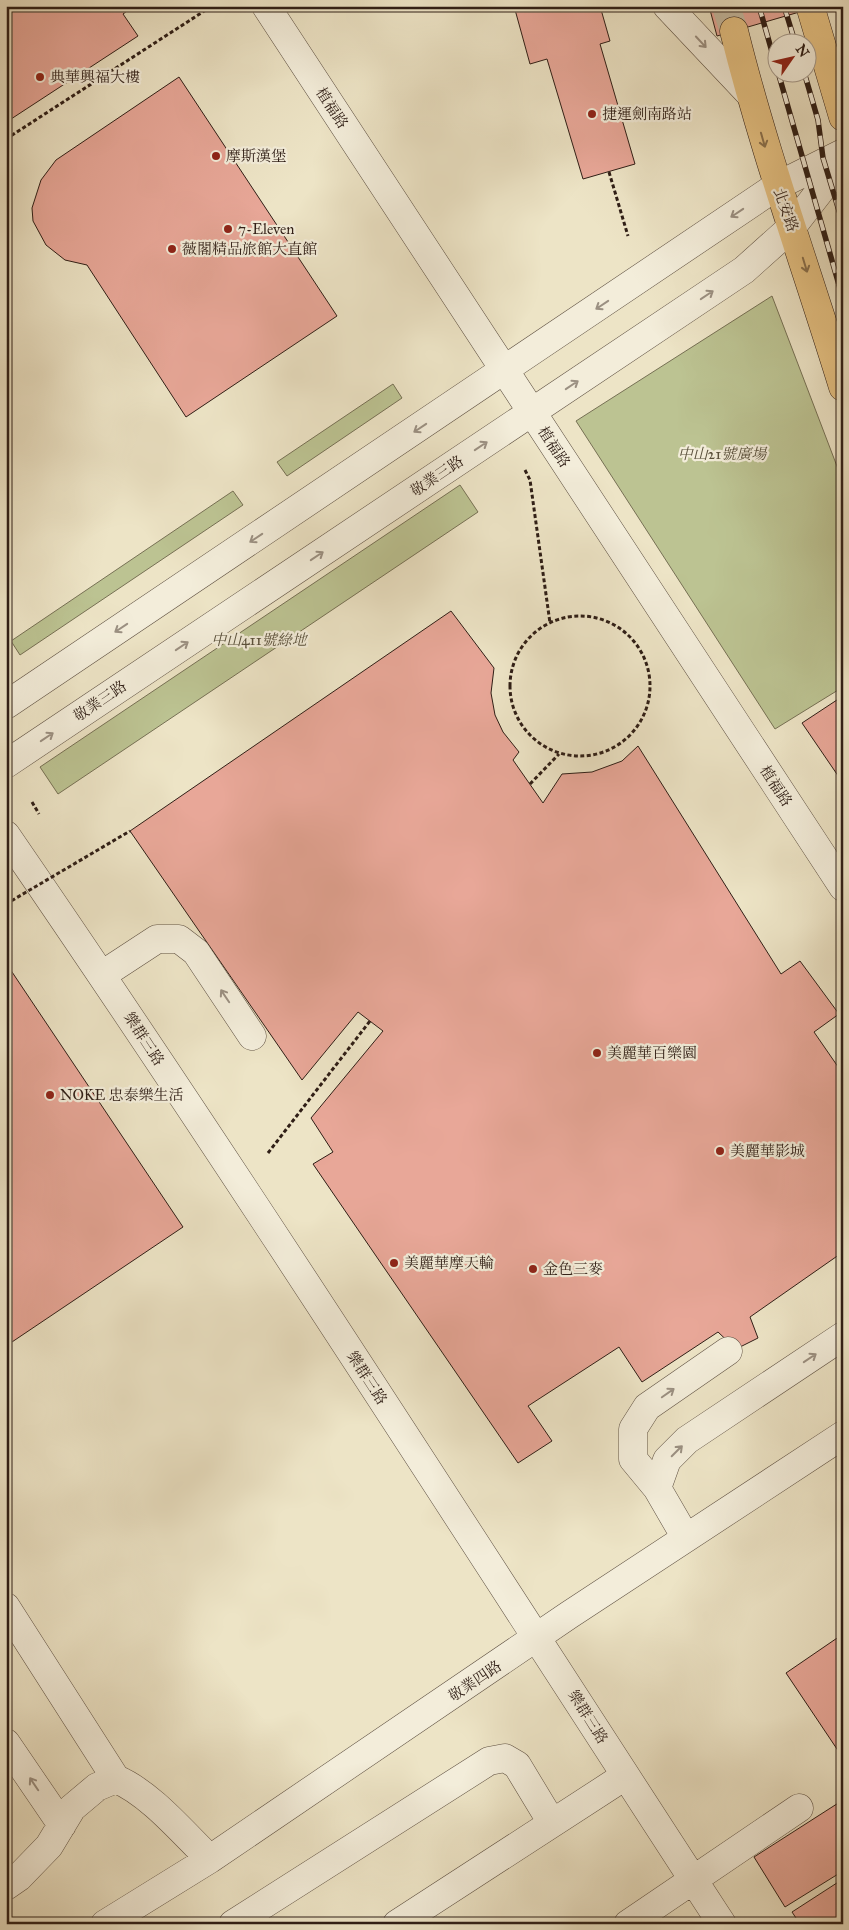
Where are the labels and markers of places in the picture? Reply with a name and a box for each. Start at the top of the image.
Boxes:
place label: 典華興福大樓 [50,68,140,86]
marker: 典華興福大樓 [34,71,46,83]
place label: 捷運劍南路站 [602,105,692,123]
marker: 捷運劍南路站 [586,108,598,120]
place label: 摩斯漢堡 [226,147,286,165]
marker: 摩斯漢堡 [210,150,222,162]
place label: 7-Eleven [238,220,294,238]
marker: 7-Eleven [222,223,234,235]
place label: 薇閣精品旅館大直館 [182,240,317,258]
marker: 薇閣精品旅館大直館 [166,243,178,255]
place label: 美麗華百樂園 [607,1044,697,1062]
marker: 美麗華百樂園 [591,1047,603,1059]
place label: NOKE 忠泰樂生活 [60,1086,184,1104]
marker: NOKE 忠泰樂生活 [44,1089,56,1101]
place label: 美麗華影城 [730,1142,805,1160]
marker: 美麗華影城 [714,1145,726,1157]
place label: 美麗華摩天輪 [404,1254,494,1272]
marker: 美麗華摩天輪 [388,1257,400,1269]
place label: 金色三麥 [543,1260,603,1278]
marker: 金色三麥 [527,1263,539,1275]

